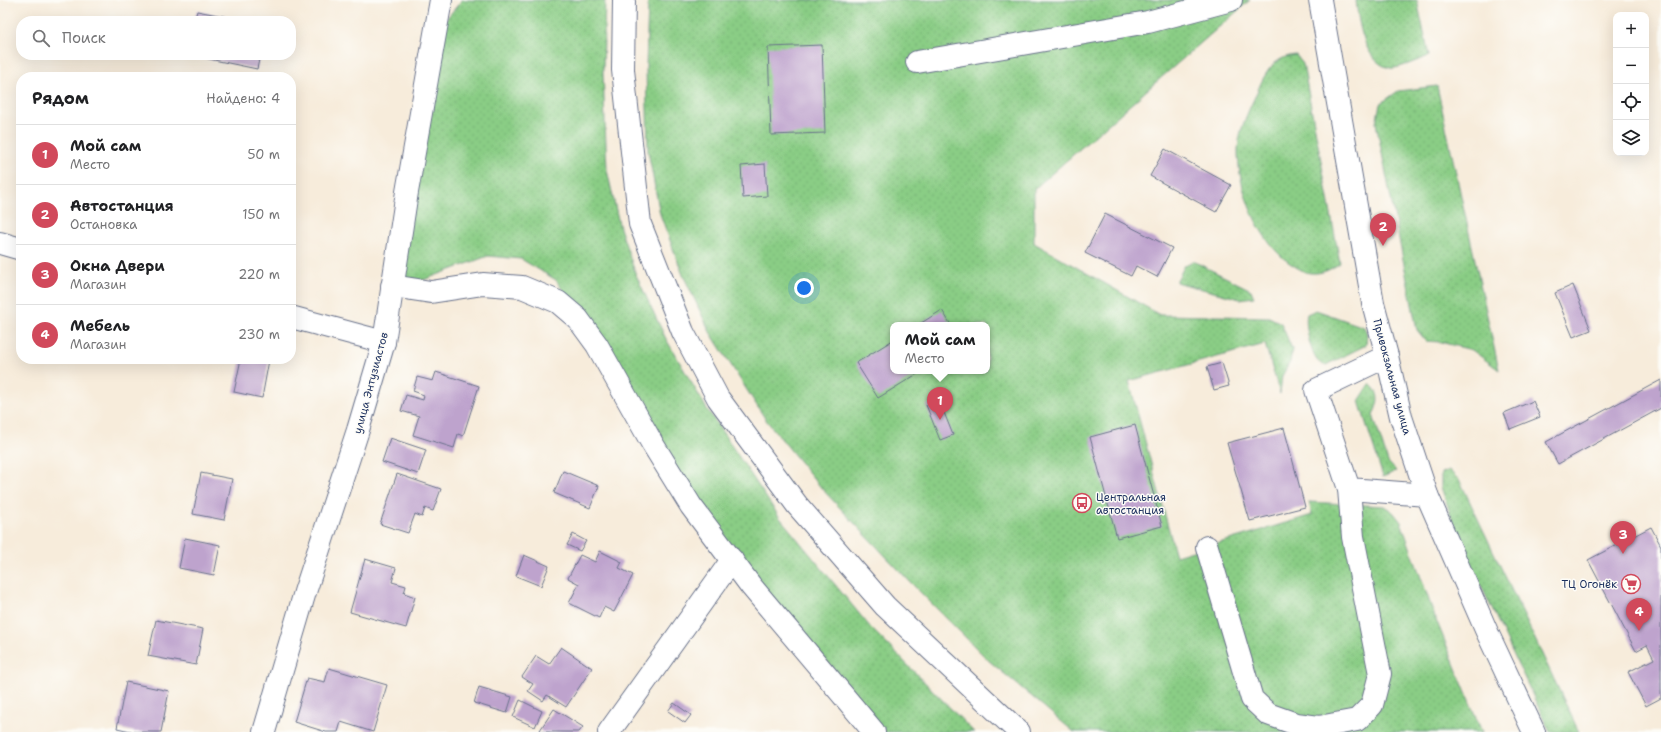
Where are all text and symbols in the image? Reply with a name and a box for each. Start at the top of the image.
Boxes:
map controls [1613,12,1649,156]
button: + [1613,12,1649,48]
search box [16,16,296,60]
icon: search [30,27,52,49]
text: Поиск [62,28,106,48]
button: − [1613,48,1649,84]
button: locate [1613,84,1649,120]
text: Рядом [32,87,89,109]
text: Найдено: 4 [206,90,280,107]
button: layers [1613,120,1649,156]
text: Мой сам [70,136,141,156]
text: 1 [42,146,48,163]
text: 50 m [247,146,280,163]
text: Место [70,156,110,173]
text: Автостанция [70,196,174,216]
text: 2 [40,206,50,223]
text: 150 m [242,206,280,223]
pin: 2 [1370,213,1396,246]
text: Остановка [70,216,137,233]
text: Окна Двери [70,256,165,276]
text: 3 [40,266,50,283]
text: 220 m [238,266,280,283]
text: Магазин [70,276,126,293]
your location [794,278,814,298]
text: Мебель [70,316,130,336]
street label: Привокзальная улица [1369,317,1415,437]
popup [890,322,990,374]
text: 4 [40,326,50,343]
text: 230 m [238,326,280,343]
street label: улица Энтузиастов [350,330,392,435]
text: Мой сам [904,330,976,350]
text: Магазин [70,336,126,353]
text: Место [904,350,945,367]
pin: 1 [927,387,953,420]
place label: Центральная автостанция [1096,490,1166,518]
bus stop icon: Центральная автостанция [1071,492,1093,514]
pin: 3 [1610,521,1636,554]
supermarket icon: ТЦ Огонёк [1620,573,1642,595]
place label: ТЦ Огонёк [1562,577,1617,592]
pin: 4 [1626,598,1652,631]

